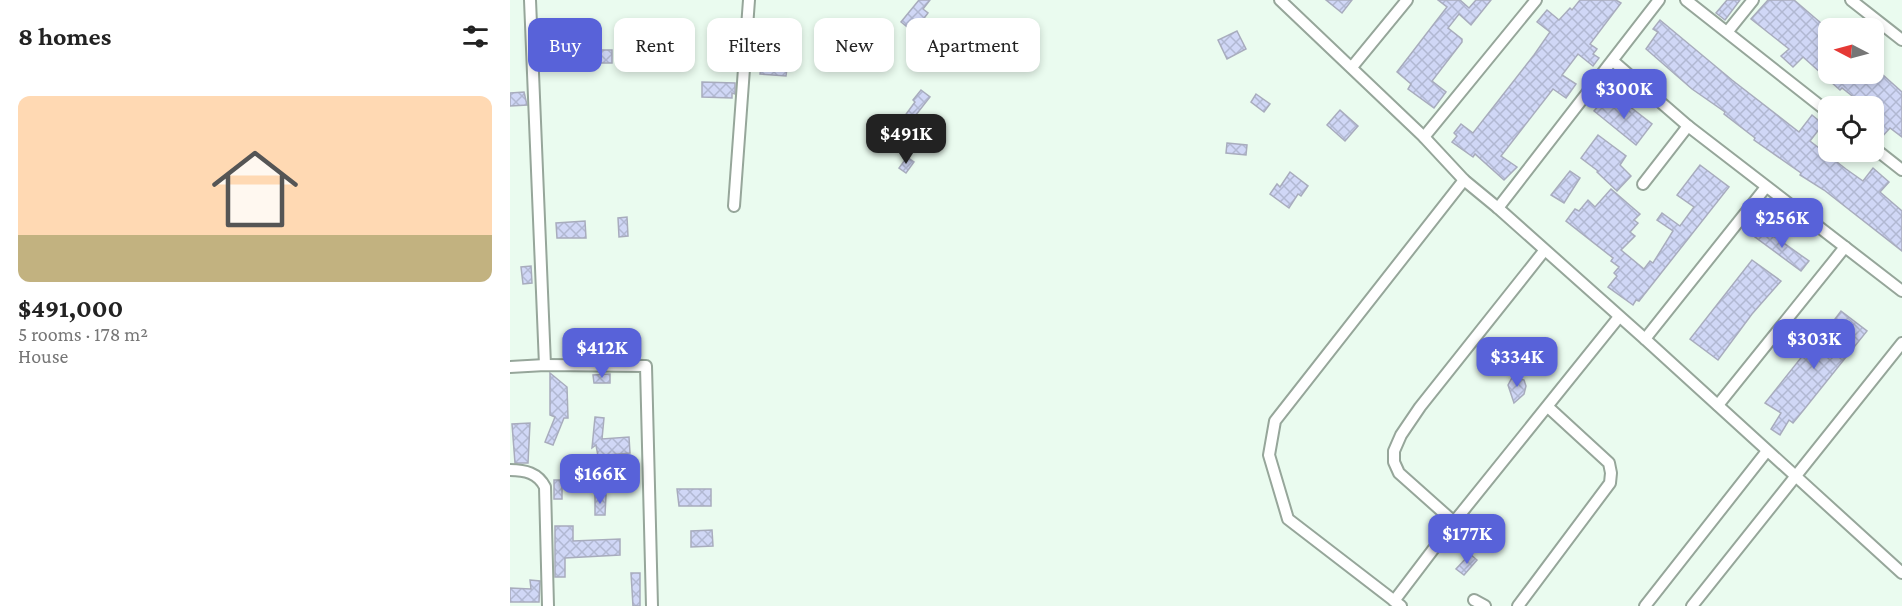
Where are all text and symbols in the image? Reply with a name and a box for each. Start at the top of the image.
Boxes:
chip: Buy [528,18,602,72]
chip: Rent [614,18,695,72]
chip: Filters [707,18,802,72]
chip: New [814,18,894,72]
chip: Apartment [906,18,1040,72]
north arrow [1818,18,1884,84]
map controls [1818,18,1884,162]
icon: filters [459,20,492,53]
text: 8 homes [18,22,111,51]
pin: $300K [1582,69,1666,120]
text: $300K [1596,77,1652,99]
button: locate [1818,96,1884,162]
pin: $491K [864,114,948,165]
text: $491K [880,122,932,144]
icon: home [201,135,309,243]
pin: $256K [1740,198,1824,249]
text: $256K [1755,206,1809,228]
text: $491,000 [18,294,123,323]
pin: $303K [1772,319,1856,370]
text: 5 rooms · 178 m² [18,323,148,345]
text: $303K [1787,327,1841,349]
pin: $412K [560,328,644,379]
text: $412K [576,336,628,358]
pin: $334K [1475,337,1559,388]
text: House [18,345,68,367]
text: $334K [1491,345,1544,367]
pin: $166K [558,454,642,505]
text: $166K [574,462,626,484]
pin: $177K [1425,514,1509,565]
text: $177K [1442,522,1492,544]

